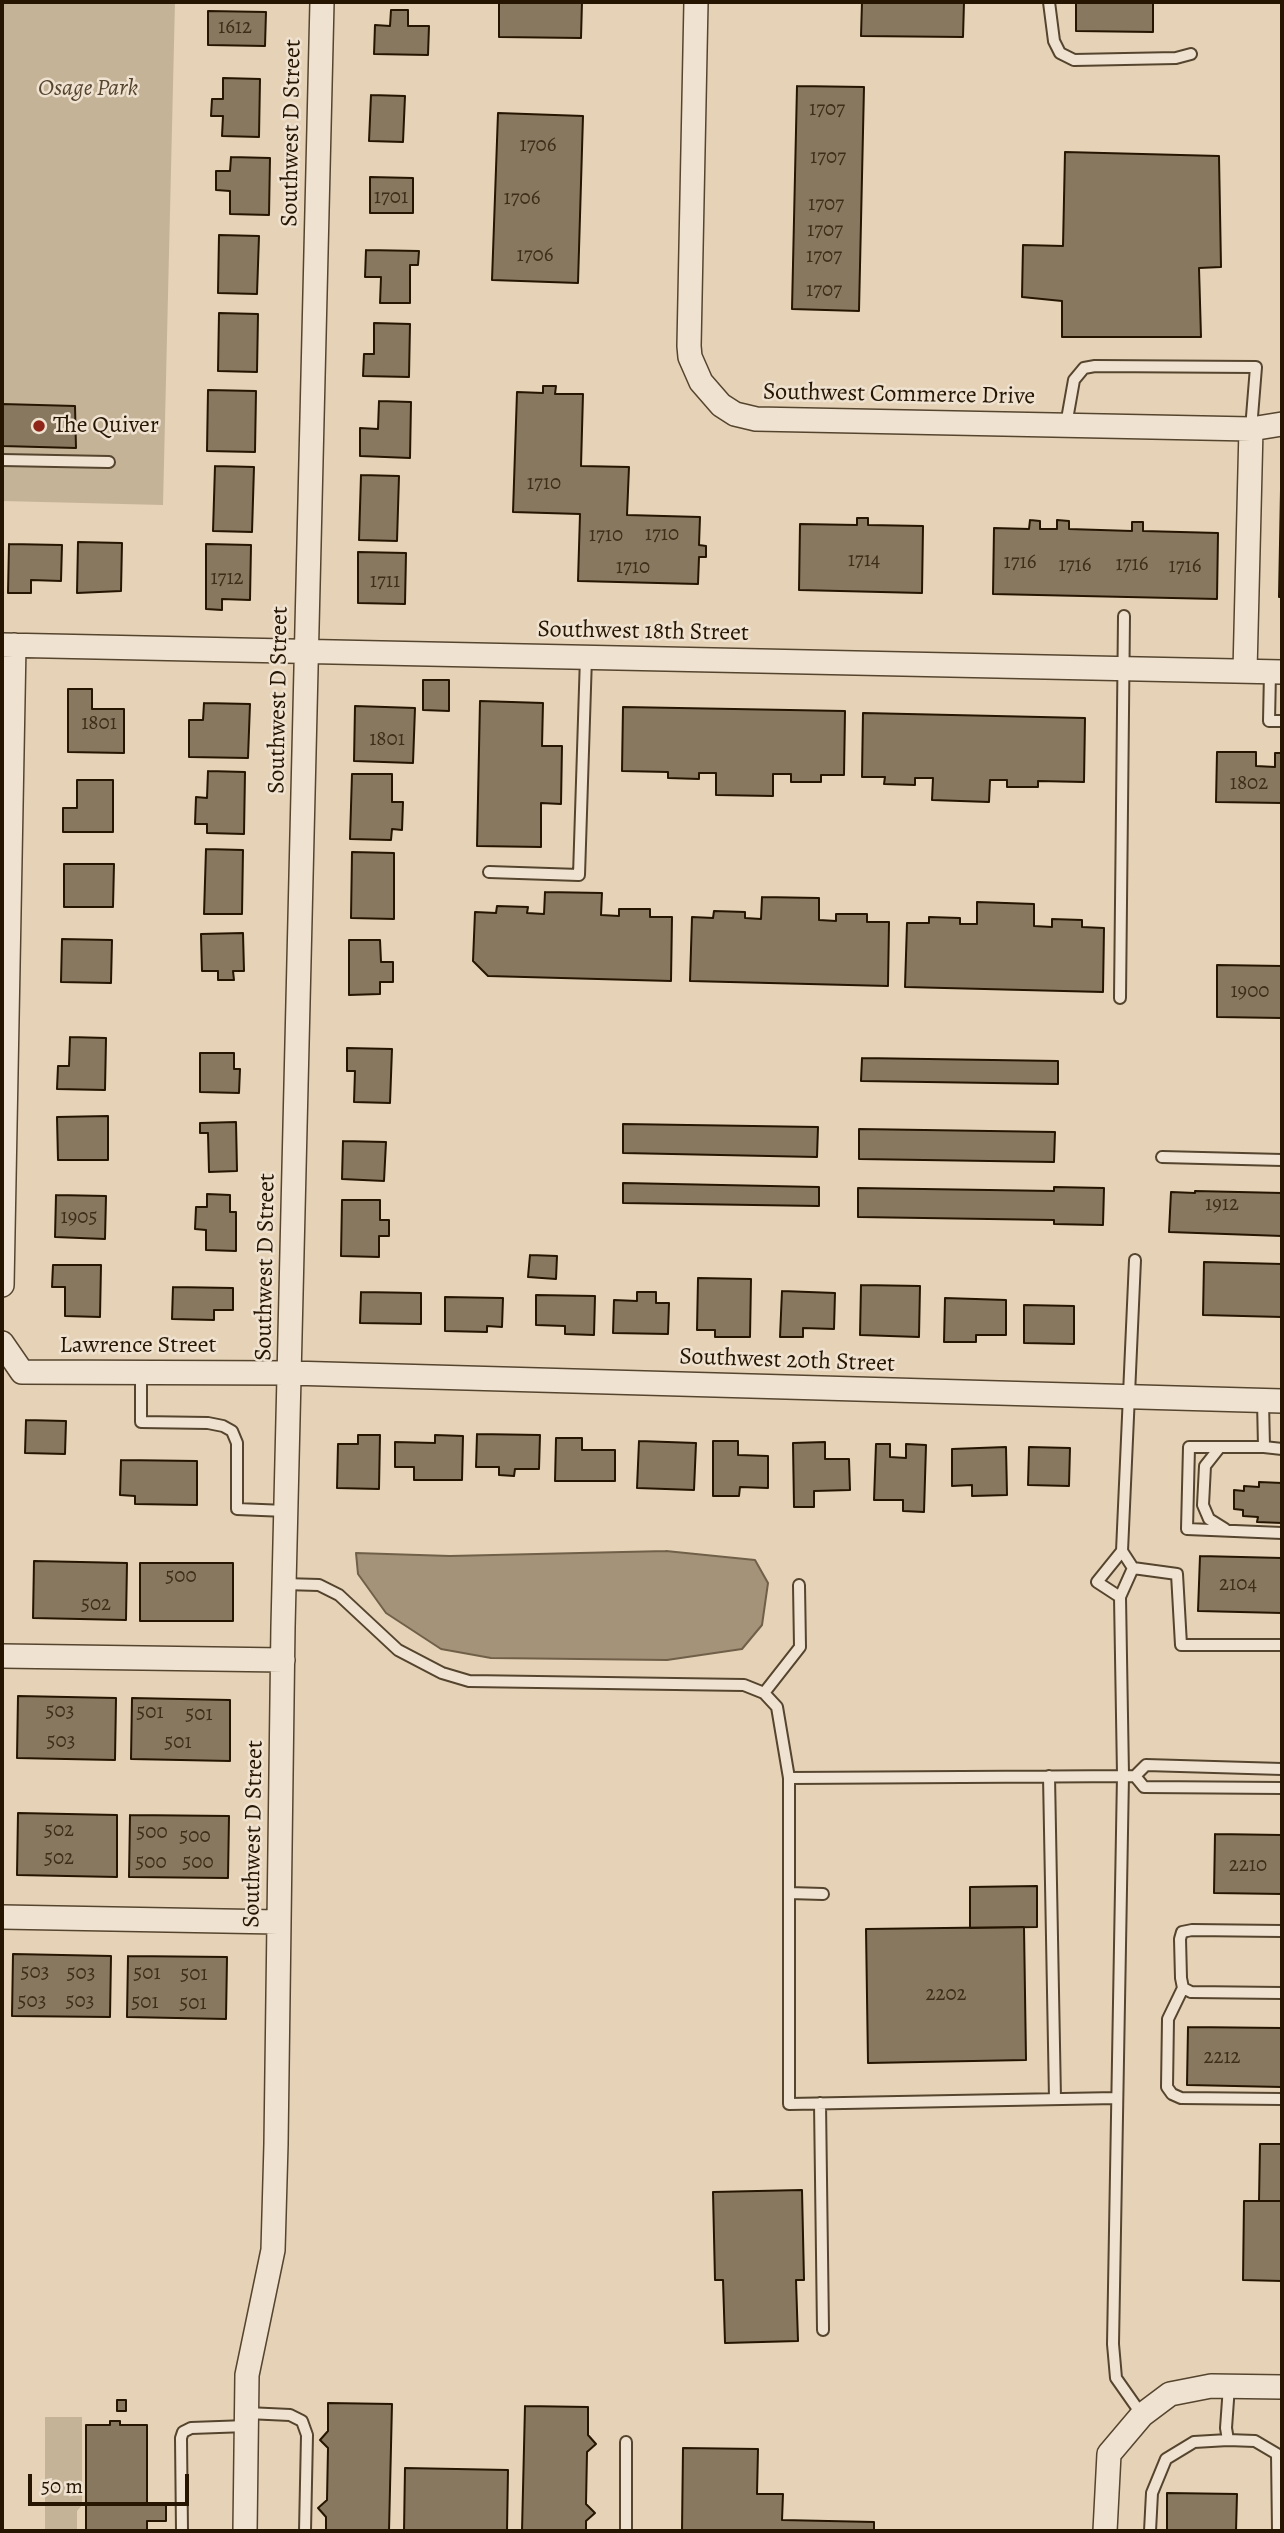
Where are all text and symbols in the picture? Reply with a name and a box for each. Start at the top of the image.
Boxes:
house number: 1612 [218,15,252,41]
street label: Southwest D Street [276,39,308,227]
park label: Osage Park [38,75,138,103]
house number: 1707 [809,97,845,123]
house number: 1706 [520,133,556,159]
house number: 1707 [810,145,846,171]
house number: 1701 [374,185,408,211]
house number: 1706 [504,186,540,212]
house number: 1707 [808,192,844,218]
house number: 1707 [807,218,843,244]
house number: 1706 [517,243,553,269]
house number: 1707 [806,244,842,270]
house number: 1707 [806,278,842,304]
street label: Southwest Commerce Drive [763,378,1035,412]
place label: The Quiver [53,412,159,440]
marker: The Quiver [31,418,47,434]
house number: 1710 [527,471,561,497]
house number: 1710 [645,522,679,548]
house number: 1710 [589,523,623,549]
house number: 1714 [848,548,880,574]
house number: 1716 [1004,550,1036,576]
house number: 1716 [1116,552,1148,578]
house number: 1716 [1059,553,1091,579]
house number: 1716 [1169,554,1201,580]
house number: 1710 [616,555,650,581]
house number: 1712 [210,566,244,592]
house number: 1711 [370,569,400,595]
street label: Southwest D Street [263,606,295,794]
street label: Southwest 18th Street [537,616,749,648]
house number: 1801 [81,711,117,737]
house number: 1801 [369,727,405,753]
house number: 1802 [1230,771,1268,797]
house number: 1900 [1230,979,1270,1005]
street label: Southwest D Street [250,1173,282,1361]
house number: 1912 [1205,1192,1239,1218]
house number: 1905 [61,1205,97,1231]
street label: Lawrence Street [59,1332,217,1360]
street label: Southwest 20th Street [679,1343,895,1379]
house number: 500 [165,1564,197,1590]
house number: 2104 [1219,1572,1257,1598]
house number: 502 [81,1592,111,1618]
house number: 503 [46,1699,74,1725]
house number: 501 [136,1700,164,1726]
house number: 501 [185,1702,213,1728]
house number: 503 [47,1729,75,1755]
house number: 501 [164,1730,192,1756]
street label: Southwest D Street [238,1740,270,1928]
house number: 502 [44,1818,74,1844]
house number: 500 [136,1820,168,1846]
house number: 500 [179,1824,211,1850]
house number: 502 [44,1846,74,1872]
house number: 500 [135,1850,167,1876]
house number: 500 [182,1850,214,1876]
house number: 2210 [1229,1853,1267,1879]
house number: 503 [21,1960,49,1986]
house number: 503 [67,1961,95,1987]
house number: 501 [133,1961,161,1987]
house number: 501 [180,1962,208,1988]
house number: 2202 [925,1982,967,2008]
house number: 503 [18,1989,46,2015]
house number: 503 [66,1989,94,2015]
house number: 501 [131,1990,159,2016]
house number: 501 [179,1991,207,2017]
house number: 2212 [1203,2045,1241,2071]
scale bar [32,2460,192,2504]
text: 50 m [41,2472,83,2500]

